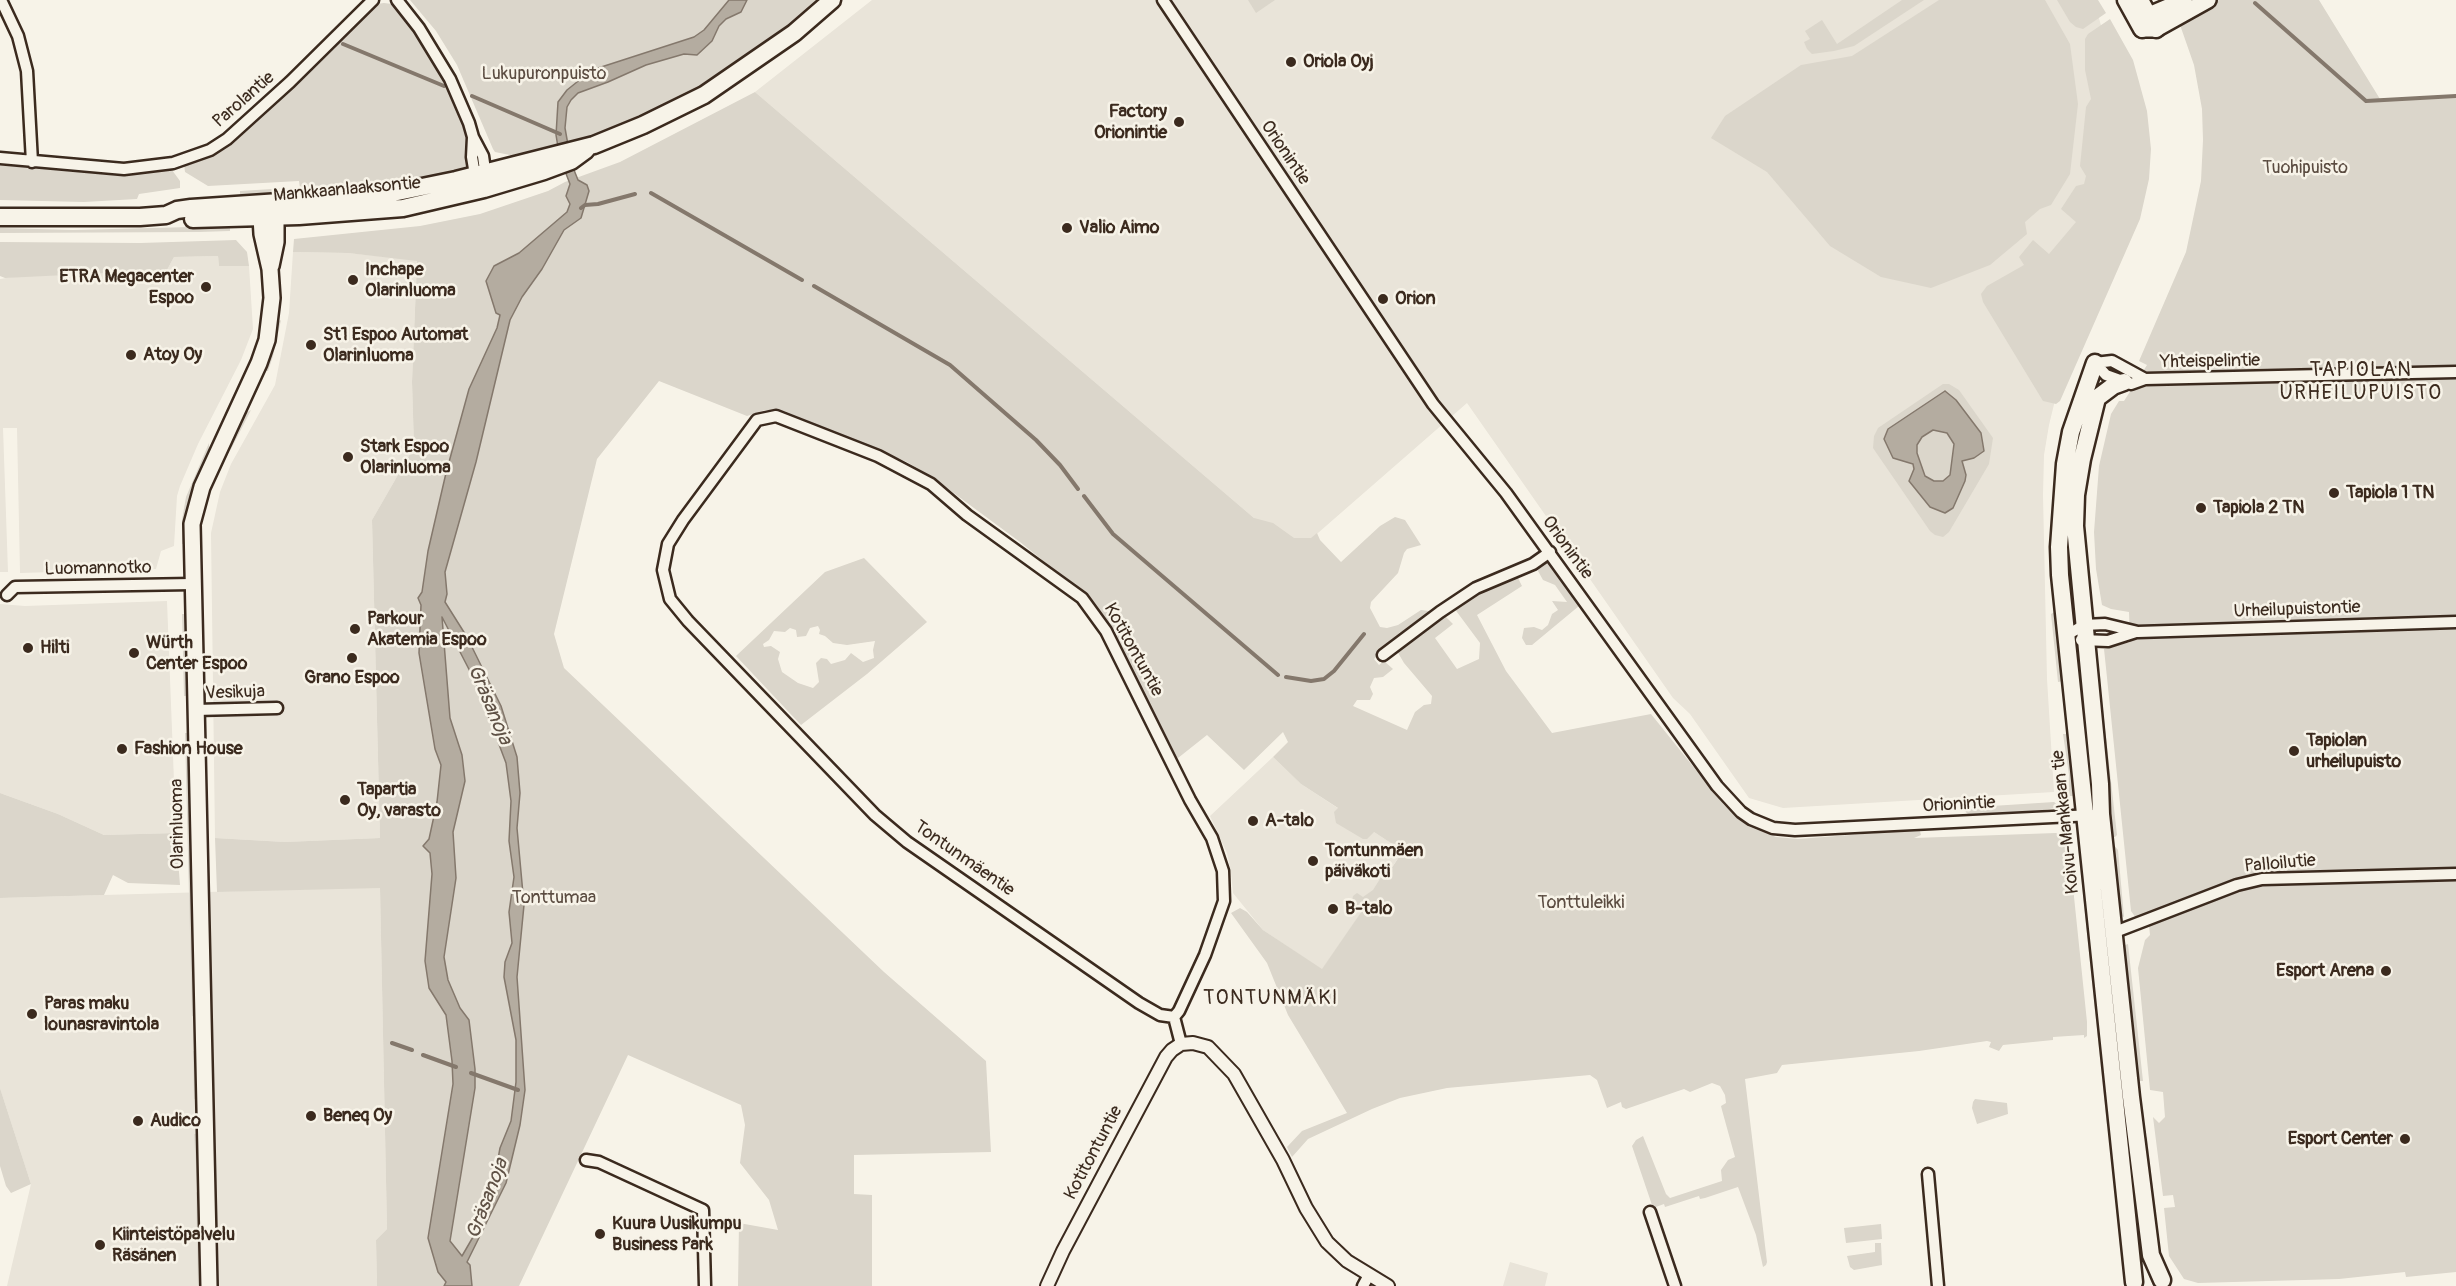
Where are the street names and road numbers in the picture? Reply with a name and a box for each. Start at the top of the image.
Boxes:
street label: Parolantie [209,67,279,133]
street label: Orionintie [1256,117,1314,189]
street label: Mankkaanlaaksontie [272,173,422,207]
street label: Yhteispelintie [2160,350,2260,374]
street label: Orionintie [1537,512,1597,584]
street label: Luomannotko [44,557,152,581]
street label: Urheilupuistontie [2233,597,2361,623]
street label: Kotitontuntie [1098,600,1168,700]
street label: Vesikuja [205,681,265,705]
street label: Koivu-Mankkaan tie [2048,749,2084,895]
street label: Olarinluoma [166,779,190,869]
street label: Orionintie [1922,792,1996,818]
street label: Tontunmäentie [910,816,1018,902]
street label: Palloilutie [2243,850,2317,878]
street label: Kotitontuntie [1060,1102,1128,1204]

